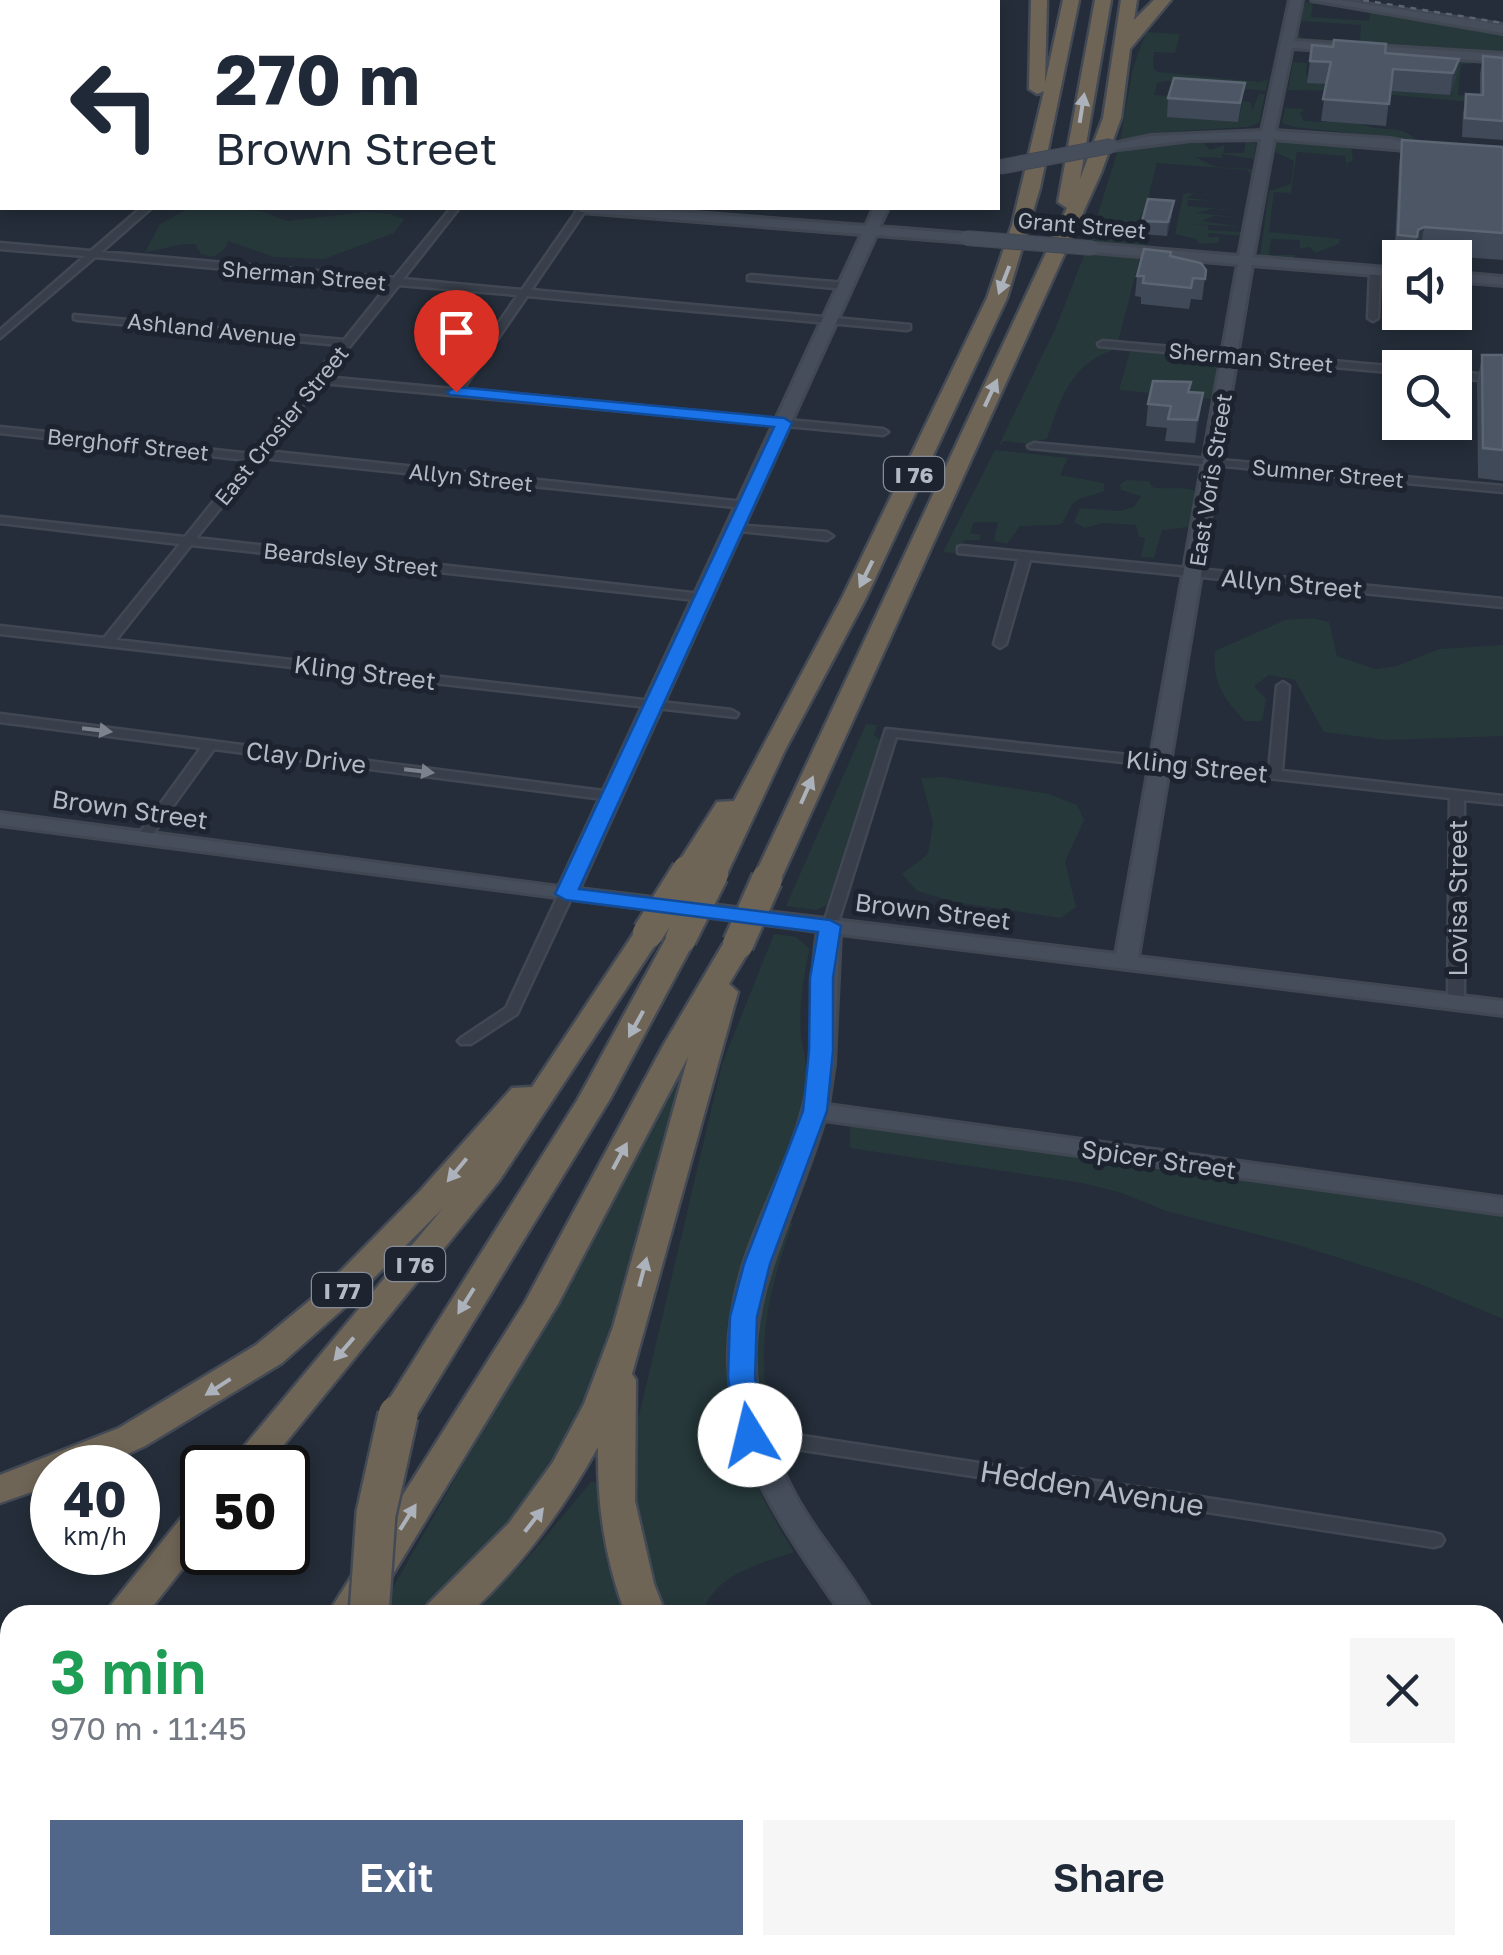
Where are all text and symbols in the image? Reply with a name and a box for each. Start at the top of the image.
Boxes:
text: 270 m [215,36,420,120]
icon: left [50,40,180,170]
one-way arrow [1075,92,1090,124]
text: Brown Street [215,121,497,175]
street label: Grant Street [1017,206,1147,244]
map controls [1382,240,1472,440]
button: sound [1382,240,1472,330]
street label: Sherman Street [221,254,387,296]
one-way arrow [996,265,1012,295]
pin [414,290,499,393]
icon: arrive [429,305,484,360]
street label: Ashland Avenue [126,307,298,351]
street label: Sherman Street [1168,336,1334,378]
street label: East Crosier Street [208,340,354,510]
button: search [1382,350,1472,440]
one-way arrow [983,378,1000,407]
street label: East Voris Street [1183,391,1237,569]
street label: Berghoff Street [46,422,210,466]
street label: Sumner Street [1251,453,1405,493]
street label: Allyn Street [408,457,534,497]
road number: I 76 [884,457,944,491]
street label: Beardsley Street [262,536,440,582]
one-way arrow [858,559,875,588]
street label: Allyn Street [1220,561,1364,605]
street label: Kling Street [292,648,438,696]
one-way arrow [81,723,113,739]
street label: Clay Drive [244,734,368,780]
street label: Kling Street [1124,743,1270,789]
one-way arrow [404,763,436,779]
one-way arrow [798,775,815,804]
street label: Brown Street [50,783,210,835]
street label: Lovisa Street [1442,820,1473,976]
street label: Brown Street [853,886,1013,936]
one-way arrow [627,1010,645,1038]
street label: Spicer Street [1080,1133,1238,1185]
one-way arrow [611,1142,628,1171]
one-way arrow [447,1157,468,1182]
road number: I 76 [385,1247,445,1281]
one-way arrow [635,1257,651,1288]
road number: I 77 [312,1273,372,1307]
one-way arrow [458,1287,475,1315]
one-way arrow [333,1336,355,1361]
one-way arrow [204,1378,232,1396]
position arrow [698,1383,802,1487]
speed limit sign: 50 [180,1445,310,1575]
street label: Hedden Avenue [977,1453,1207,1523]
text: 40 [63,1468,127,1528]
one-way arrow [398,1503,417,1530]
one-way arrow [523,1507,543,1533]
text: km/h [63,1520,127,1551]
text: 3 min [50,1635,206,1707]
button: close [1350,1638,1455,1743]
text: 970 m · 11:45 [50,1709,247,1747]
button: Exit [50,1820,743,1935]
button: Share [763,1820,1455,1935]

